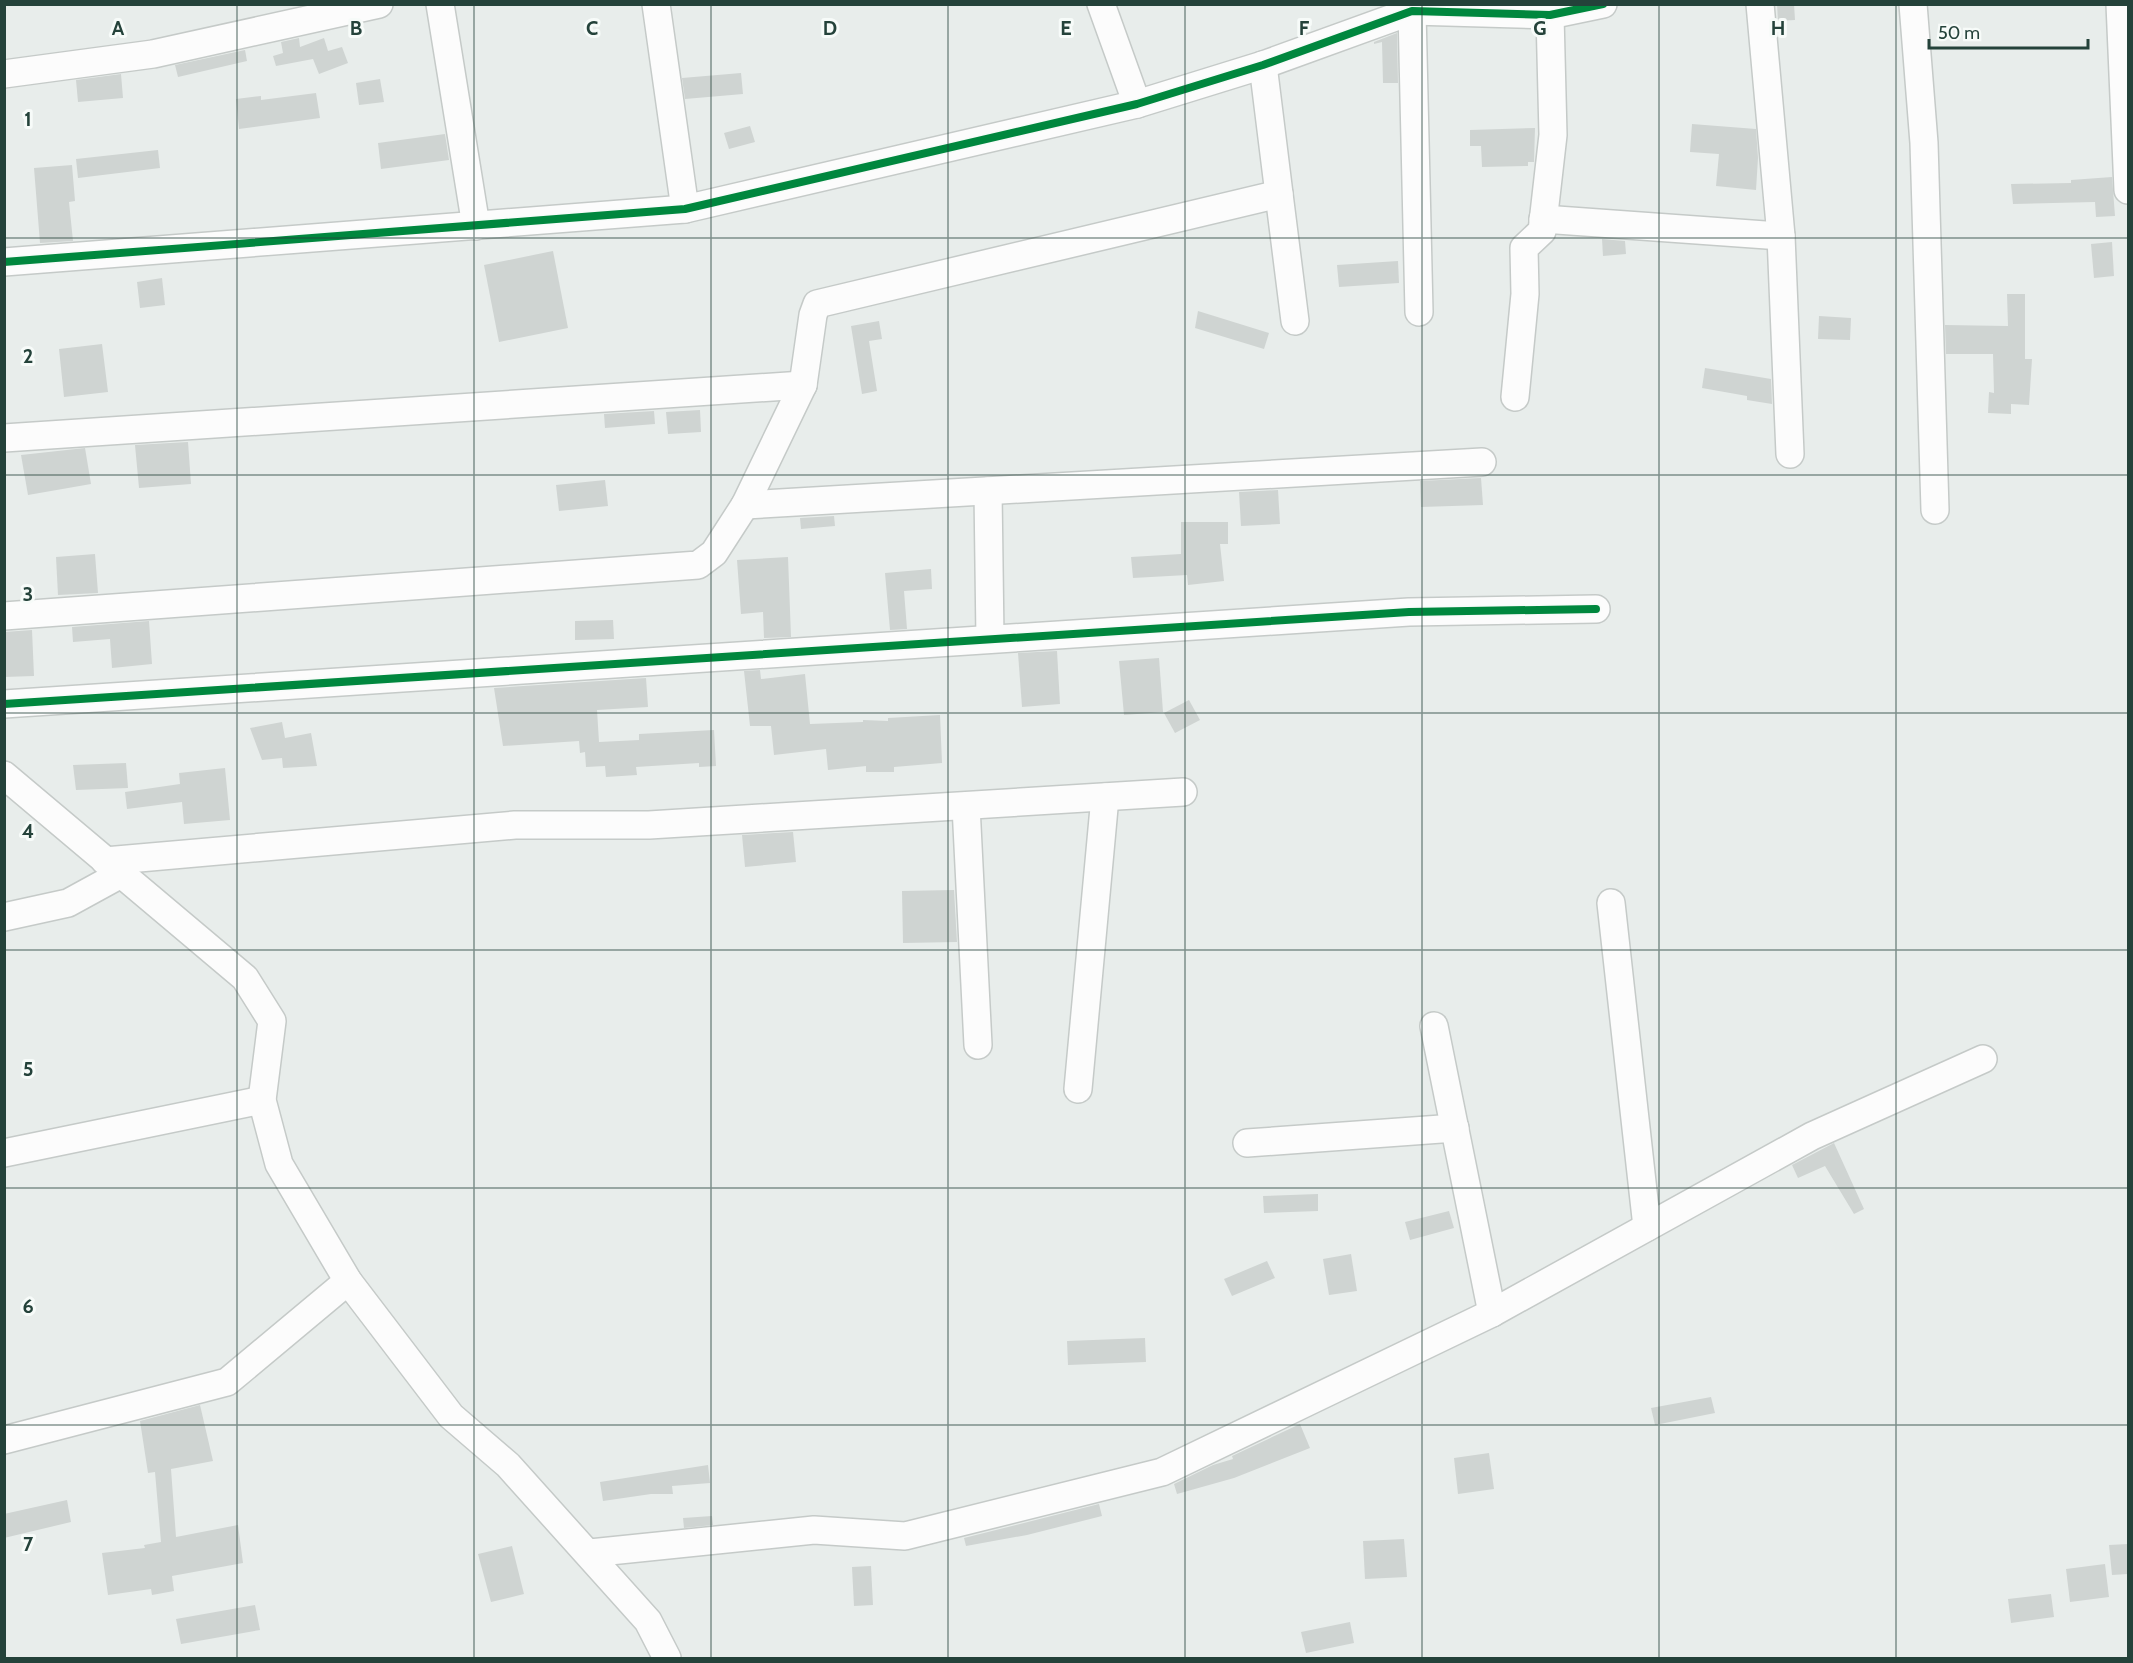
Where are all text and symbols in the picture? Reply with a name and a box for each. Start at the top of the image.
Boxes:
scale bar [1929,12,2088,50]
text: A [112,16,125,40]
text: B [350,16,362,40]
text: C [586,16,598,40]
text: D [823,16,837,40]
text: E [1060,16,1072,40]
text: F [1299,16,1310,40]
text: G [1533,16,1547,40]
text: H [1771,16,1785,40]
text: 50 m [1938,22,1980,44]
text: 1 [24,107,32,131]
text: 2 [23,344,33,368]
text: 3 [23,582,33,606]
text: 4 [22,819,34,843]
text: 5 [23,1057,33,1081]
text: 6 [22,1294,34,1318]
text: 7 [23,1532,34,1556]

